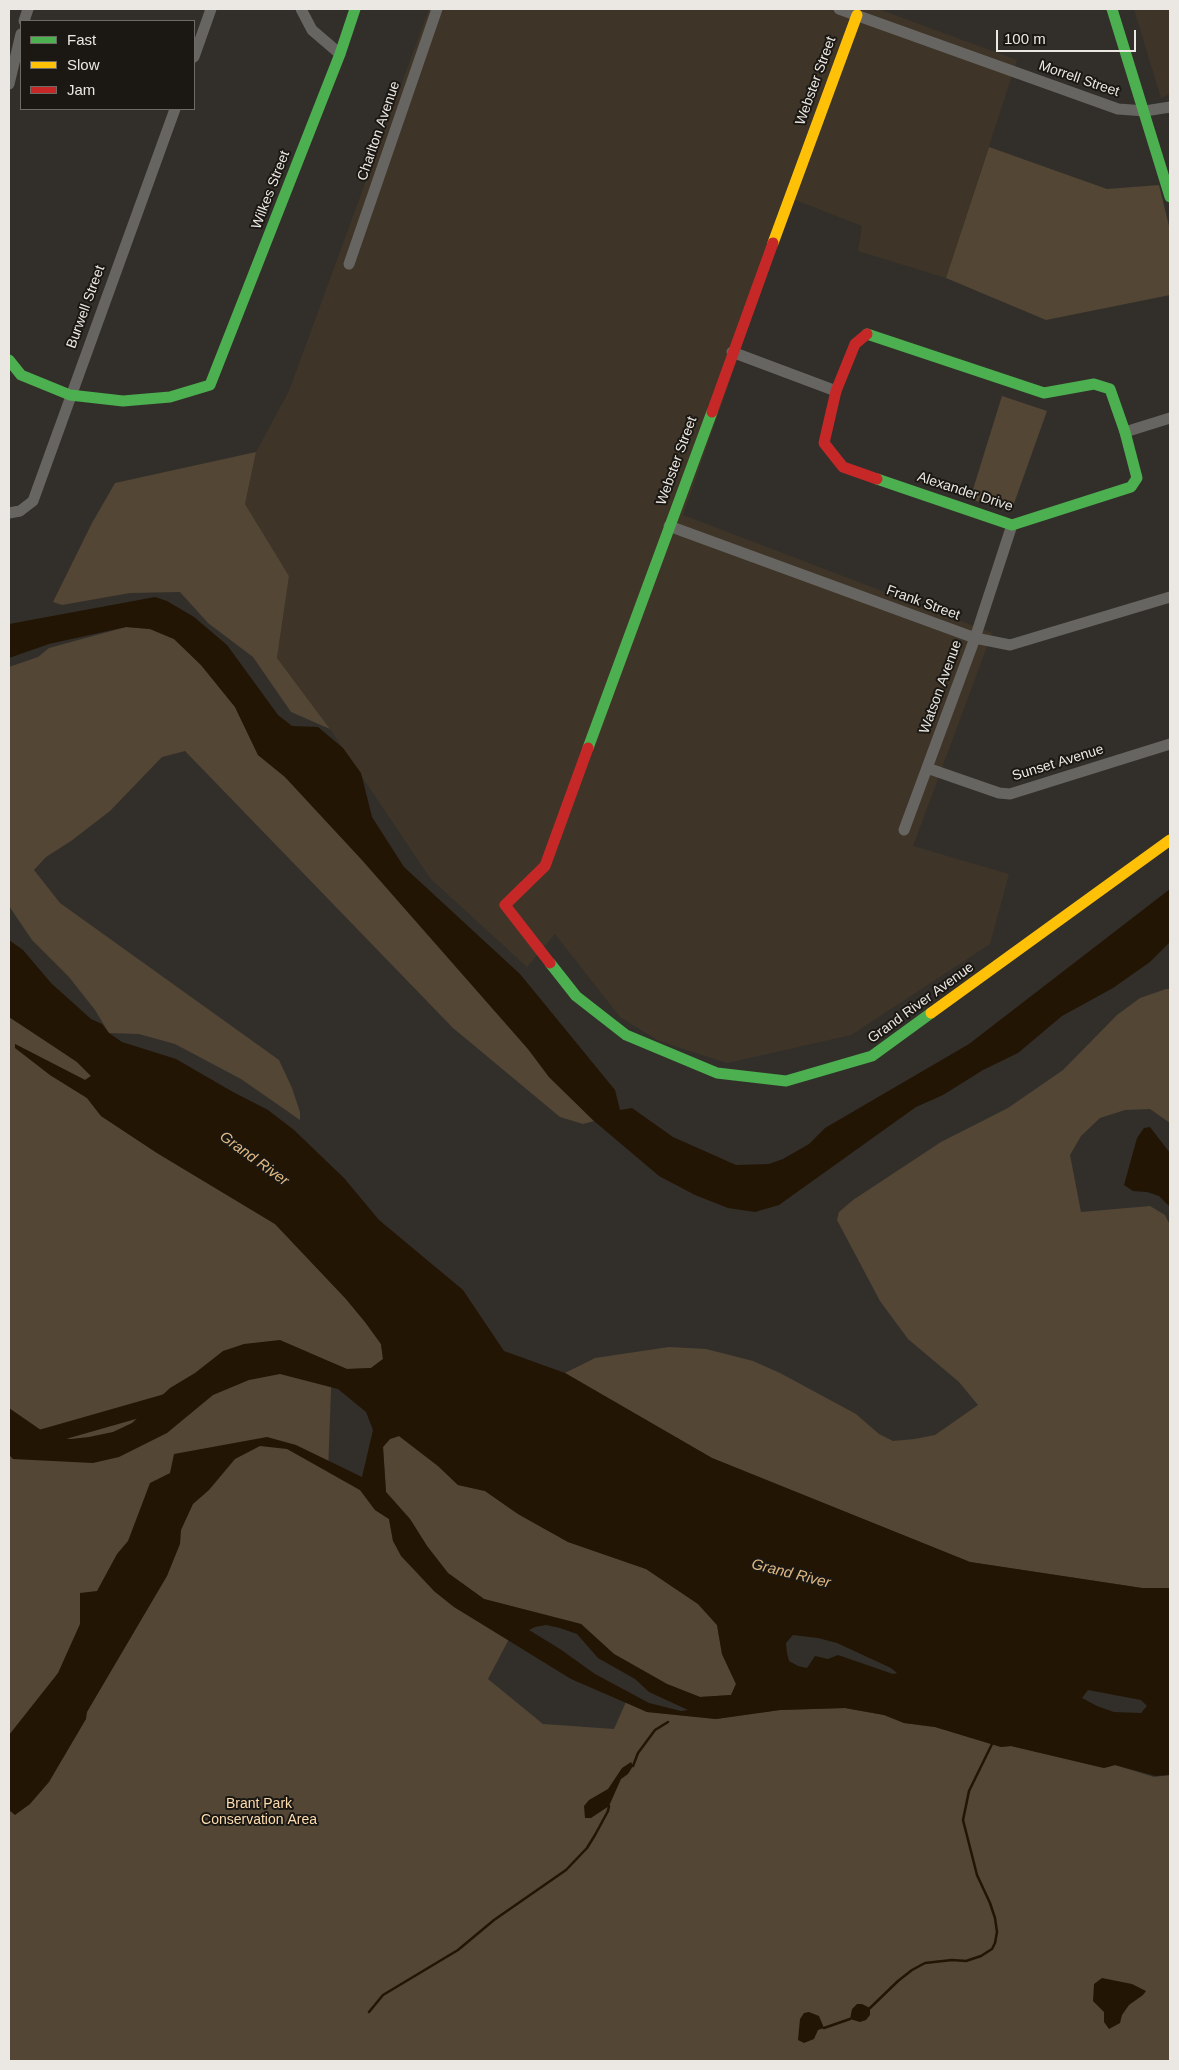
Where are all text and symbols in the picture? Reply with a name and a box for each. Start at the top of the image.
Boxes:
legend [20,20,195,110]
scale bar [999,20,1139,52]
text: 100 m [1004,30,1046,47]
text: Fast [67,31,96,48]
street label: Webster Street [792,34,840,128]
text: Slow [67,56,100,73]
street label: Morrell Street [1037,57,1121,101]
street label: Charlton Avenue [354,79,404,183]
text: Jam [67,81,95,98]
street label: Wilkes Street [248,148,294,232]
street label: Burwell Street [63,263,109,351]
street label: Webster Street [653,414,701,508]
street label: Alexander Drive [915,469,1015,515]
street label: Frank Street [884,582,962,624]
street label: Watson Avenue [916,638,966,736]
street label: Sunset Avenue [1010,741,1106,785]
street label: Grand River Avenue [865,959,977,1047]
water label: Grand River [216,1128,292,1190]
water label: Grand River [750,1555,832,1593]
park label: Brant Park Conservation Area [201,1796,317,1828]

